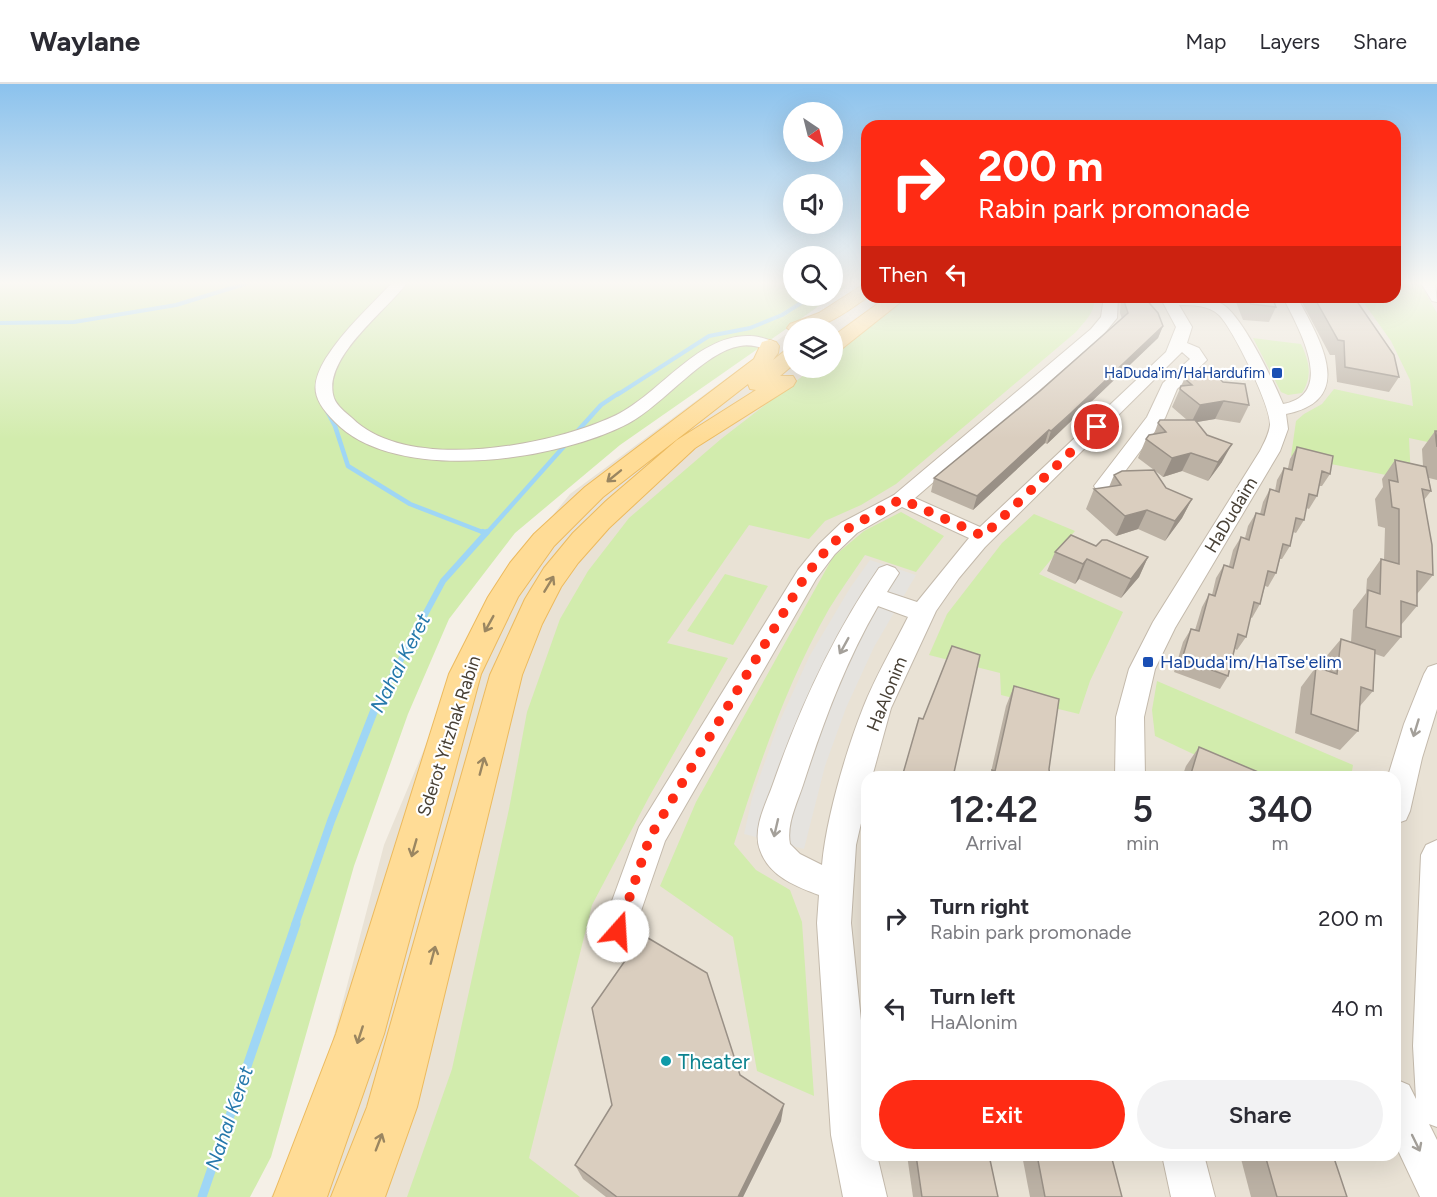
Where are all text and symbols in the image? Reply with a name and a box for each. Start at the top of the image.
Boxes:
text: Waylane [30,24,140,58]
text: Map [1186,29,1226,54]
text: Layers [1259,29,1320,54]
text: Share [1353,29,1407,54]
north arrow [783,102,843,162]
map controls [783,102,843,378]
text: 200 m [978,141,1103,192]
icon: right [879,144,957,222]
button: sound [783,174,843,234]
text: Rabin park promonade [978,192,1250,225]
button: search [783,246,843,306]
icon: left [940,258,973,291]
text: Then [879,261,928,288]
button: layers [783,318,843,378]
place label: HaDuda'im/HaHardufim [1104,364,1265,382]
marker: HaDuda'im/HaHardufim [1270,366,1284,380]
pin [1071,401,1122,452]
icon: arrive [1080,410,1113,443]
one-way arrow [606,470,622,483]
street label: HaDudaim [1200,473,1262,557]
one-way arrow [543,576,555,593]
water label: Nahal Keret [365,609,435,717]
one-way arrow [483,614,494,632]
one-way arrow [837,637,849,654]
place label: HaDuda'im/HaTse'elim [1160,651,1342,673]
street label: Sderot Yitzhak Rabin [413,653,485,819]
street label: HaAlonim [862,653,912,735]
marker: HaDuda'im/HaTse'elim [1141,655,1155,669]
one-way arrow [1410,718,1421,737]
one-way arrow [477,757,488,776]
text: 12:42 [949,788,1038,831]
text: 5 [1132,788,1153,831]
text: 340 [1247,788,1313,831]
one-way arrow [769,818,781,837]
text: Arrival [965,831,1022,855]
text: min [1126,831,1159,855]
text: m [1271,831,1289,855]
one-way arrow [408,838,419,857]
text: Turn right [930,893,1029,920]
position arrow [586,899,650,963]
icon: right [879,902,912,935]
text: 200 m [1318,905,1383,932]
text: Rabin park promonade [930,920,1131,944]
one-way arrow [427,946,439,965]
text: Turn left [930,983,1016,1010]
icon: left [879,992,912,1025]
text: 40 m [1331,995,1383,1022]
text: HaAlonim [930,1010,1018,1034]
one-way arrow [354,1025,365,1044]
place label: Theater [678,1049,750,1074]
marker: Theater [659,1054,673,1068]
water label: Nahal Keret [200,1063,258,1173]
button: Exit [879,1080,1125,1149]
button: Share [1137,1080,1383,1149]
one-way arrow [374,1133,385,1152]
one-way arrow [1411,1133,1422,1151]

